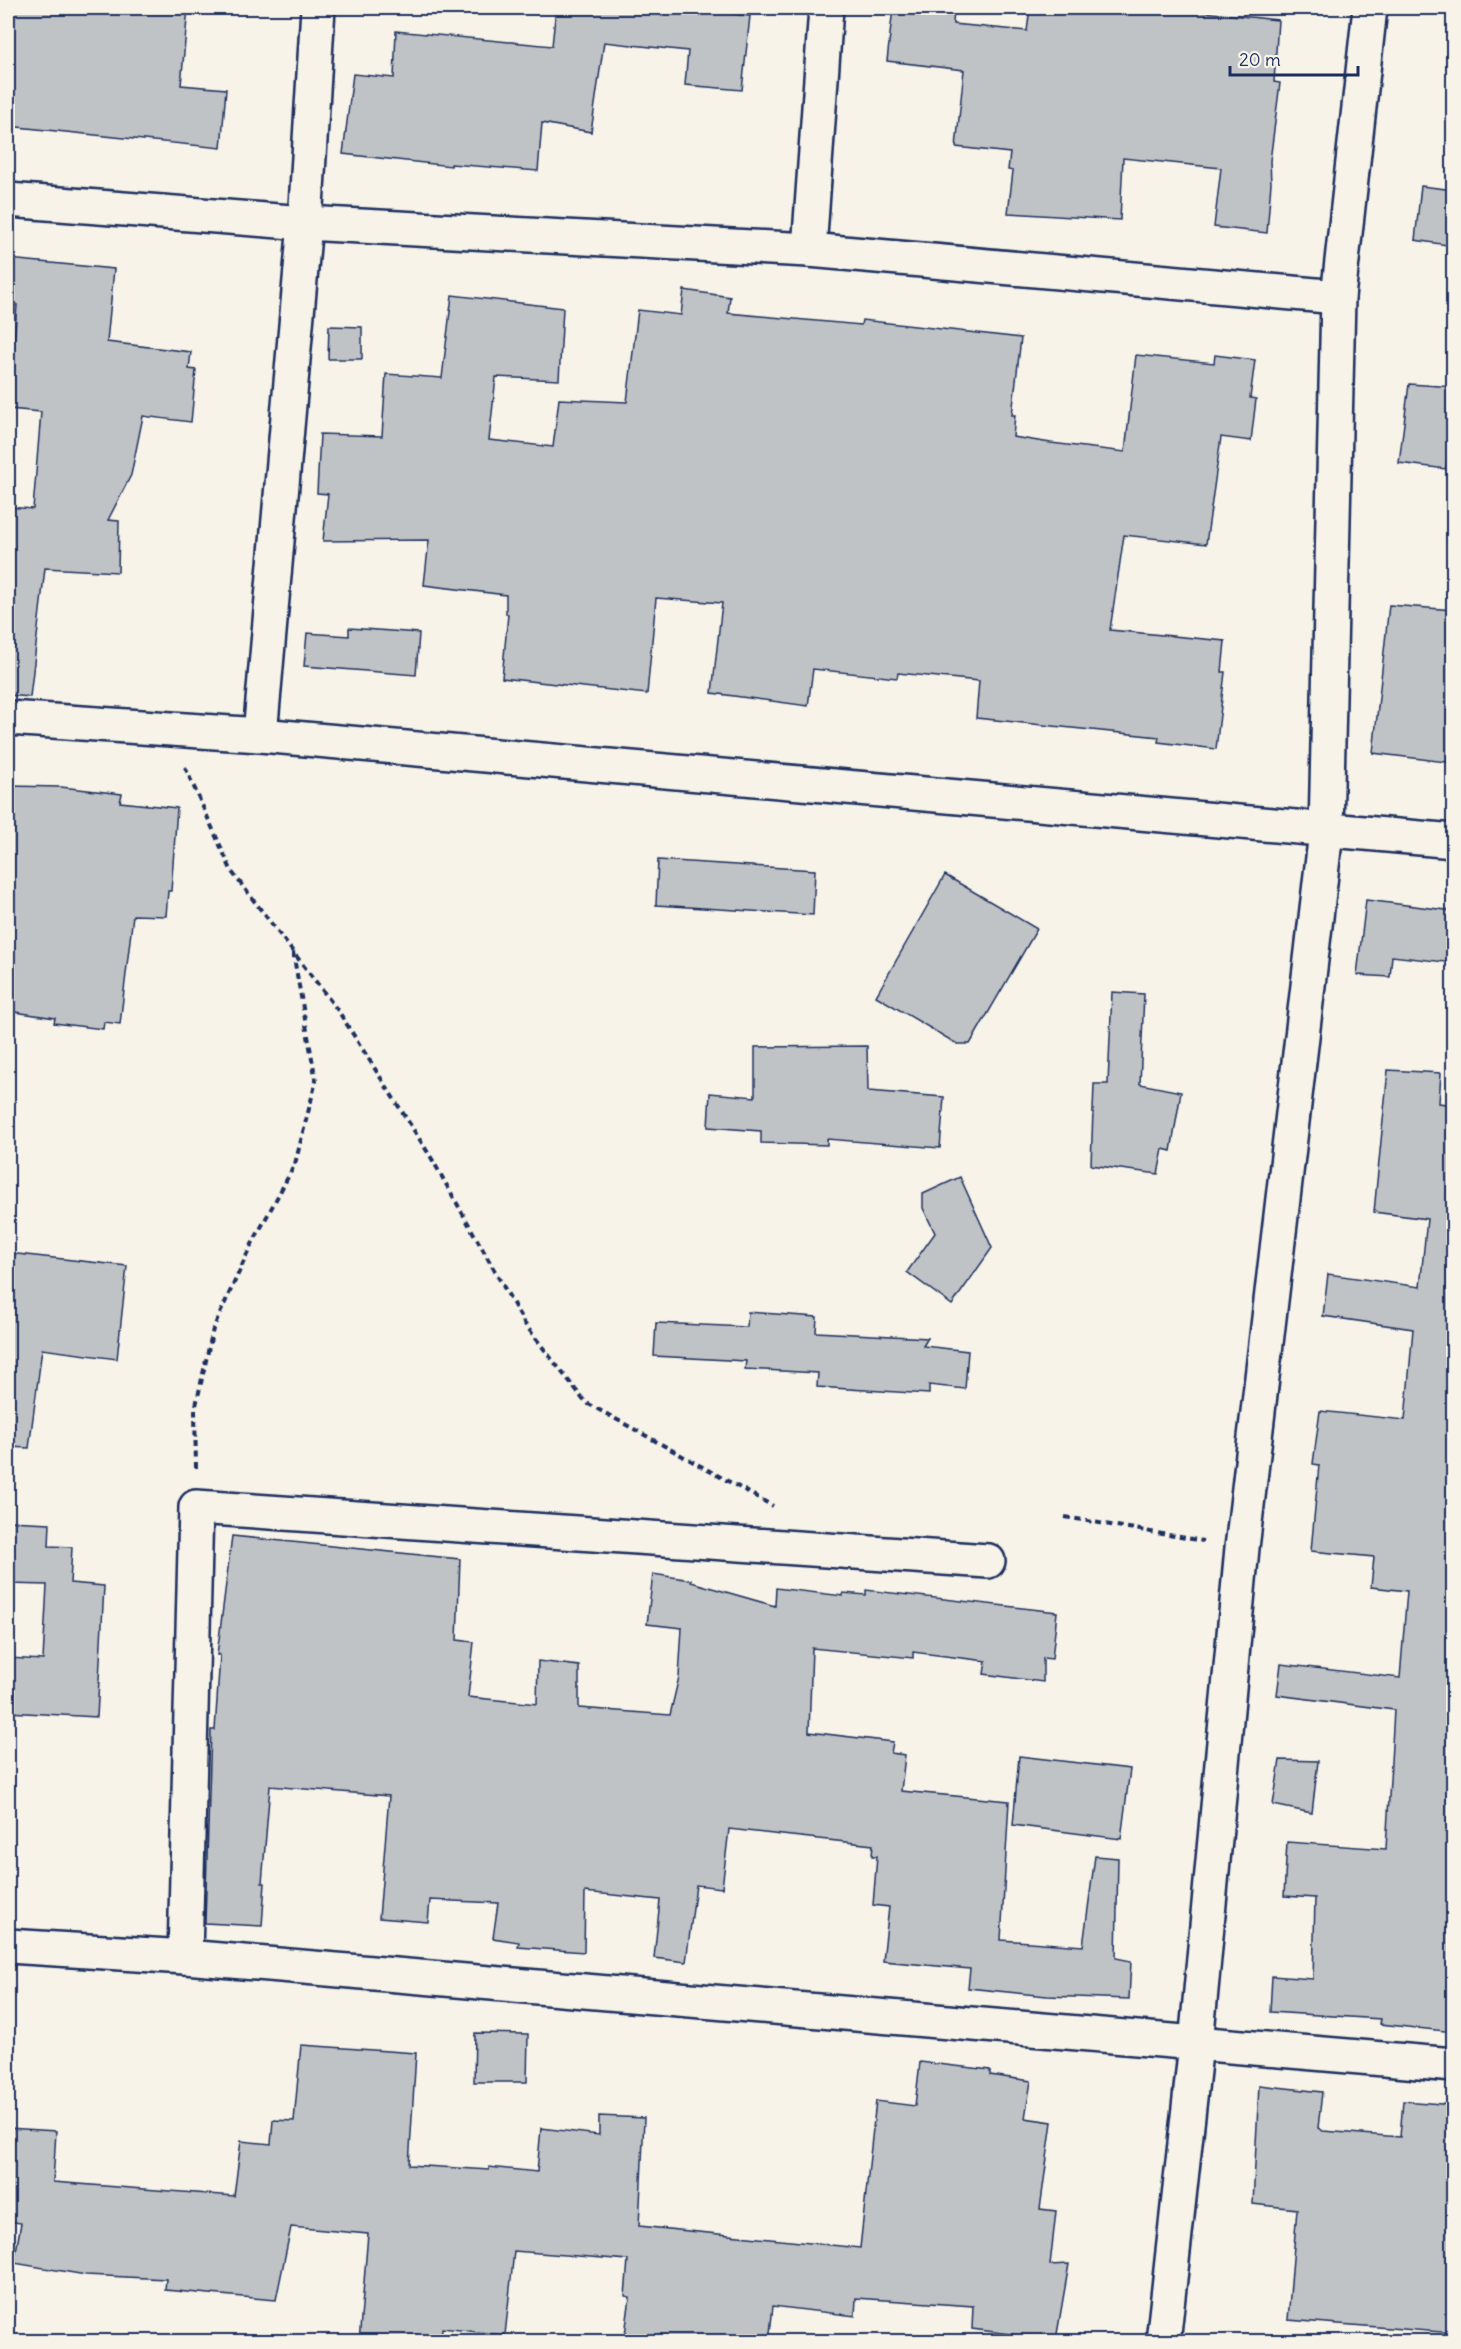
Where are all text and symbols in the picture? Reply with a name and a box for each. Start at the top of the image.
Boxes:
scale bar [1230,39,1358,77]
text: 20 m [1239,48,1281,71]

